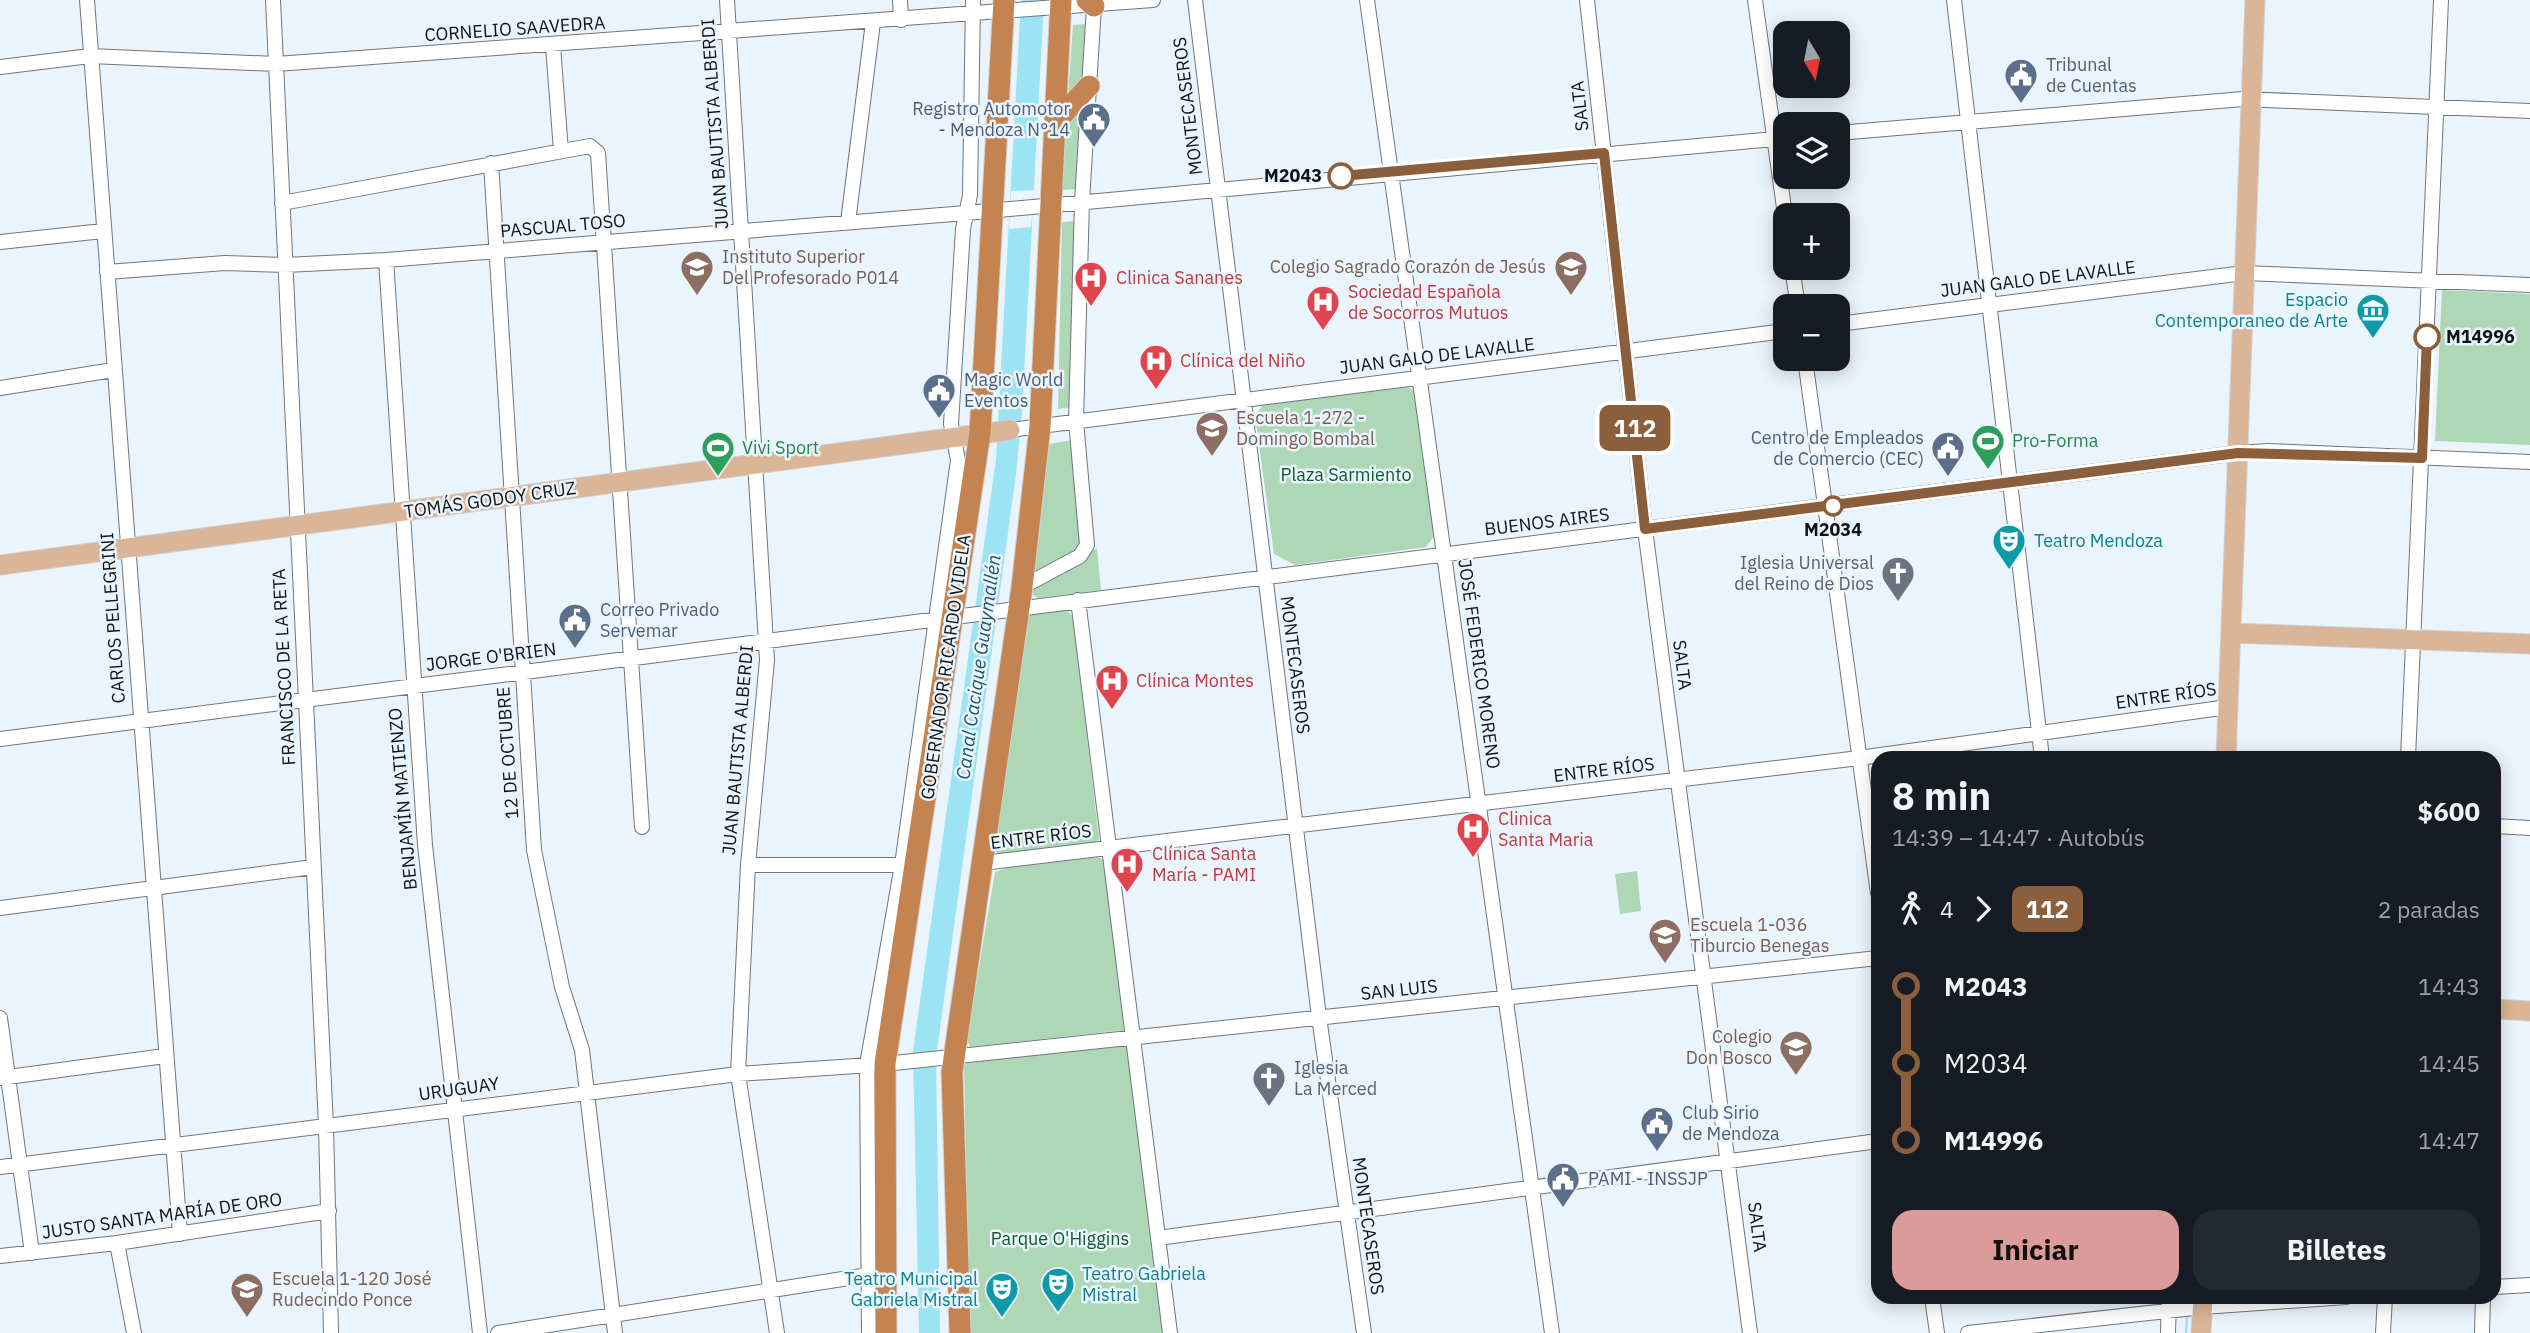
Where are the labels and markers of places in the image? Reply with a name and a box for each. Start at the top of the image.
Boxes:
place label: Tribunal de Cuentas [2046,53,2137,97]
public building icon: Tribunal de Cuentas [2002,56,2040,105]
place label: Registro Automotor - Mendoza N°14 [912,97,1070,141]
public building icon: Registro Automotor - Mendoza N°14 [1075,100,1113,149]
marker: M2043 [1328,163,1354,189]
place label: M2043 [1264,164,1322,187]
place label: Instituto Superior Del Profesorado P014 [722,245,899,289]
school or university icon: Instituto Superior Del Profesorado P014 [678,248,716,297]
school or university icon: Colegio Sagrado Corazón de Jesús [1552,248,1590,297]
place label: Colegio Sagrado Corazón de Jesús [1270,255,1546,278]
hospital icon: Clinica Sananes [1072,259,1110,308]
place label: Clinica Sananes [1116,266,1243,289]
place label: Sociedad Española de Socorros Mutuos [1348,280,1509,324]
hospital icon: Sociedad Española de Socorros Mutuos [1304,283,1342,332]
place label: Espacio Contemporaneo de Arte [2155,288,2348,332]
museum icon: Espacio Contemporaneo de Arte [2354,291,2392,340]
marker: M14996 [2414,324,2440,350]
place label: M14996 [2446,325,2515,348]
hospital icon: Clínica del Niño [1137,342,1175,391]
place label: Clínica del Niño [1180,349,1305,372]
place label: Magic World Eventos [964,368,1063,412]
public building icon: Magic World Eventos [920,371,958,420]
place label: Escuela 1-272 - Domingo Bombal [1236,406,1375,450]
school or university icon: Escuela 1-272 - Domingo Bombal [1193,409,1231,458]
sports icon: Pro-Forma [1969,422,2007,471]
place label: Centro de Empleados de Comercio (CEC) [1751,426,1924,470]
sports icon: Vivi Sport [699,429,737,478]
public building icon: Centro de Empleados de Comercio (CEC) [1929,429,1967,478]
place label: Pro-Forma [2012,429,2099,452]
place label: Vivi Sport [742,436,819,459]
marker: M2034 [1823,496,1843,516]
place label: M2034 [1804,518,1862,541]
theatre icon: Teatro Mendoza [1990,522,2028,571]
place label: Teatro Mendoza [2034,529,2163,552]
place label: Iglesia Universal del Reino de Dios [1734,551,1874,595]
church icon: Iglesia Universal del Reino de Dios [1879,554,1917,603]
place label: Correo Privado Servemar [600,598,719,642]
public building icon: Correo Privado Servemar [556,601,594,650]
hospital icon: Clínica Montes [1093,662,1131,711]
place label: Clínica Montes [1136,669,1254,692]
place label: Clinica Santa Maria [1498,807,1594,851]
hospital icon: Clinica Santa Maria [1454,810,1492,859]
place label: Clínica Santa María - PAMI [1152,842,1257,886]
hospital icon: Clínica Santa María - PAMI [1108,845,1146,894]
place label: Escuela 1-036 Tiburcio Benegas [1690,913,1829,957]
school or university icon: Escuela 1-036 Tiburcio Benegas [1646,916,1684,965]
place label: Colegio Don Bosco [1686,1025,1772,1069]
school or university icon: Colegio Don Bosco [1777,1028,1815,1077]
place label: Iglesia La Merced [1294,1056,1377,1100]
church icon: Iglesia La Merced [1250,1059,1288,1108]
place label: Club Sirio de Mendoza [1682,1101,1780,1145]
public building icon: Club Sirio de Mendoza [1638,1104,1676,1153]
public building icon: PAMI - INSSJP [1544,1160,1582,1209]
place label: PAMI - INSSJP [1588,1167,1708,1190]
place label: Teatro Gabriela Mistral [1082,1262,1206,1306]
theatre icon: Teatro Gabriela Mistral [1039,1265,1077,1314]
place label: Escuela 1-120 José Rudecindo Ponce [272,1267,432,1311]
place label: Teatro Municipal Gabriela Mistral [844,1267,978,1311]
school or university icon: Escuela 1-120 José Rudecindo Ponce [228,1270,266,1319]
theatre icon: Teatro Municipal Gabriela Mistral [983,1270,1021,1319]

